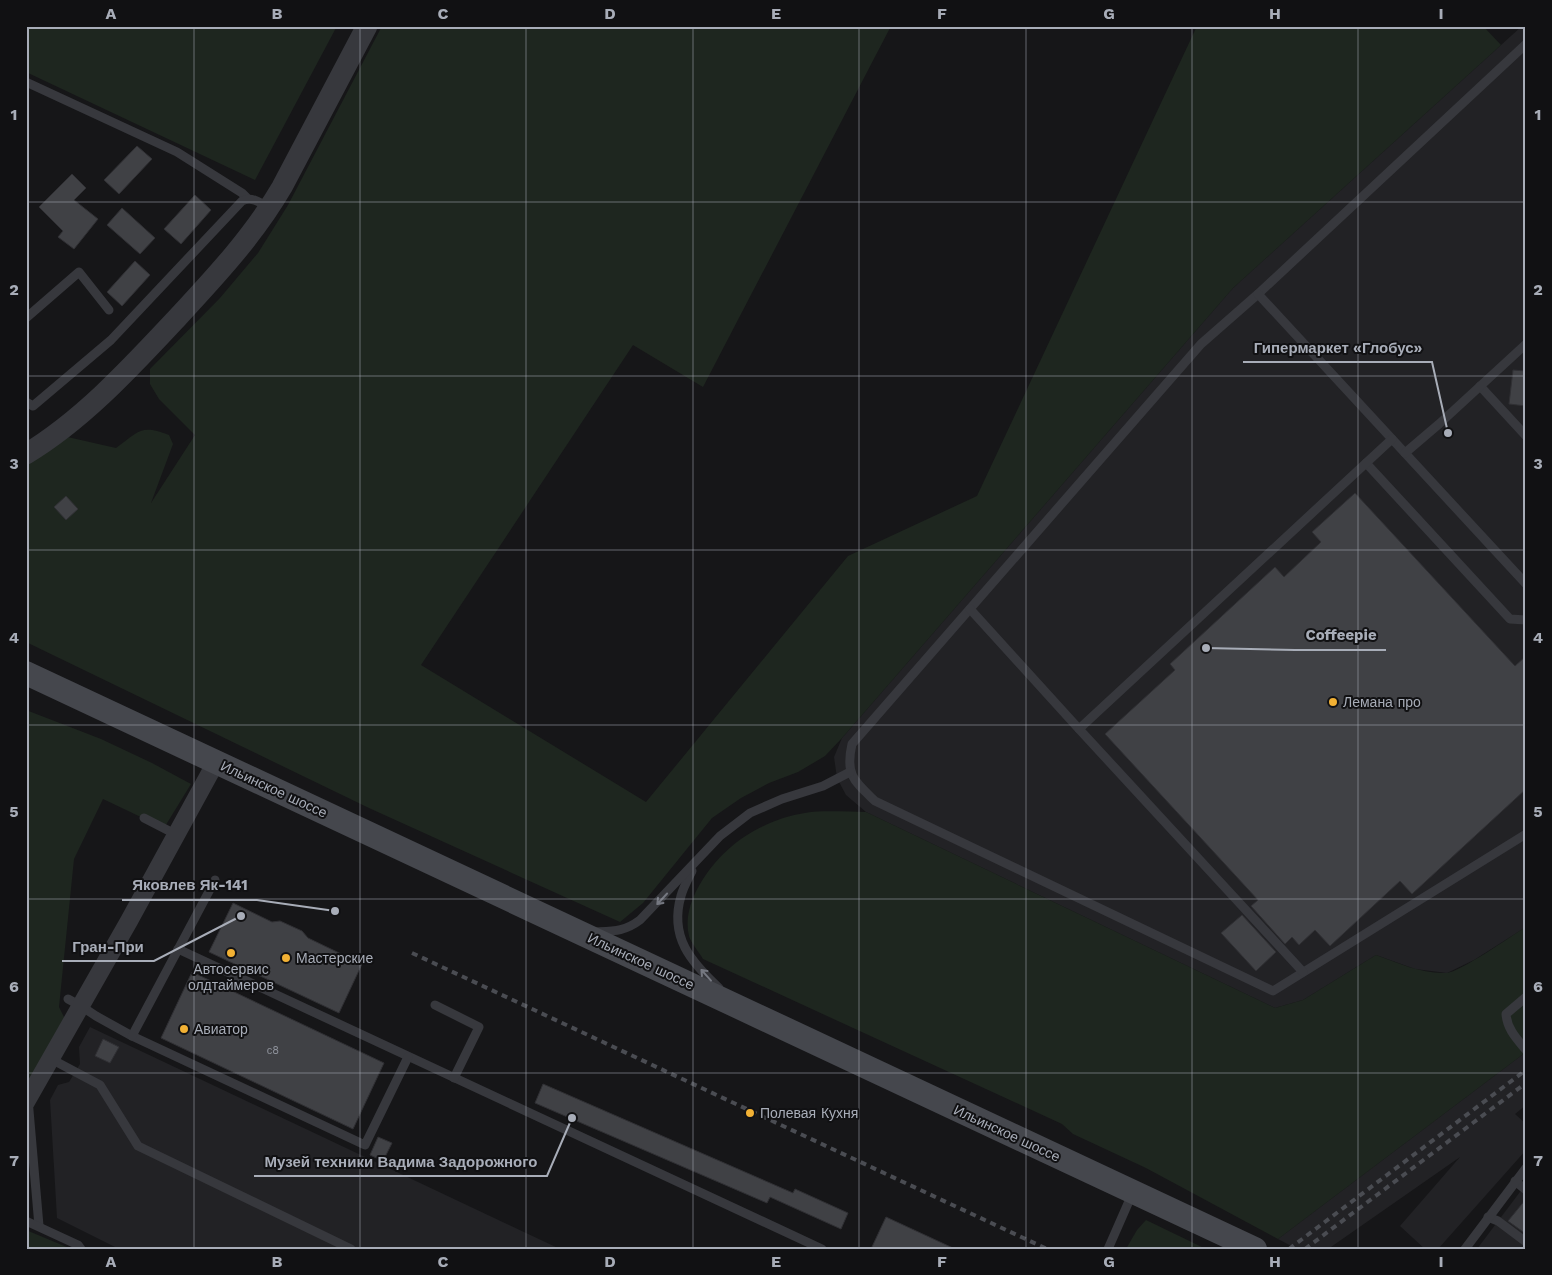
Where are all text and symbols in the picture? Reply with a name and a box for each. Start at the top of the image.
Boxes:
text: A [106,4,117,23]
text: B [272,4,283,23]
text: C [438,4,449,23]
text: D [604,4,616,23]
text: E [771,4,781,23]
text: F [937,4,947,23]
text: G [1103,4,1115,23]
text: H [1269,4,1281,23]
text: I [1438,4,1444,23]
text: 1 [11,105,17,124]
text: 1 [1535,105,1541,124]
text: 2 [9,280,19,299]
text: 2 [1533,280,1543,299]
callout: Гипермаркет «Глобус» [1243,332,1432,362]
text: Гипермаркет «Глобус» [1254,339,1423,357]
text: 3 [9,454,19,473]
text: 3 [1533,454,1543,473]
callout: Coffeepie [1295,620,1386,650]
text: Coffeepie [1305,626,1377,644]
text: 4 [9,628,19,647]
text: 4 [1533,628,1543,647]
place label: Лемана про [1343,694,1421,710]
marker: Лемана про [1327,696,1339,708]
street label: Ильинское шоссе [218,757,330,821]
text: 5 [9,802,19,821]
text: 5 [1533,802,1543,821]
callout: Яковлев Як-141 [122,870,257,900]
text: Яковлев Як-141 [132,876,248,894]
one-way arrow [656,893,668,905]
street label: Ильинское шоссе [585,929,697,993]
callout: Гран-При [62,931,154,961]
text: Гран-При [72,938,144,956]
marker: Автосервис олдтаймеров [225,947,237,959]
place label: Мастерские [296,950,373,966]
marker: Мастерские [280,952,292,964]
place label: Автосервис олдтаймеров [188,961,274,993]
one-way arrow [700,968,712,981]
text: 6 [9,977,19,996]
text: 6 [1533,977,1543,996]
place label: Авиатор [194,1021,248,1037]
marker: Авиатор [178,1023,190,1035]
house number: с8 [267,1044,279,1057]
street label: Ильинское шоссе [951,1101,1063,1165]
place label: Полевая Кухня [760,1105,858,1121]
marker: Полевая Кухня [744,1107,756,1119]
callout: Музей техники Вадима Задорожного [254,1146,547,1176]
text: 7 [9,1151,19,1170]
text: 7 [1533,1151,1543,1170]
text: Музей техники Вадима Задорожного [265,1153,537,1171]
text: A [106,1252,117,1271]
text: B [272,1252,283,1271]
text: C [438,1252,449,1271]
text: D [604,1252,616,1271]
text: E [771,1252,781,1271]
text: F [937,1252,947,1271]
text: G [1103,1252,1115,1271]
text: H [1269,1252,1281,1271]
text: I [1438,1252,1444,1271]

